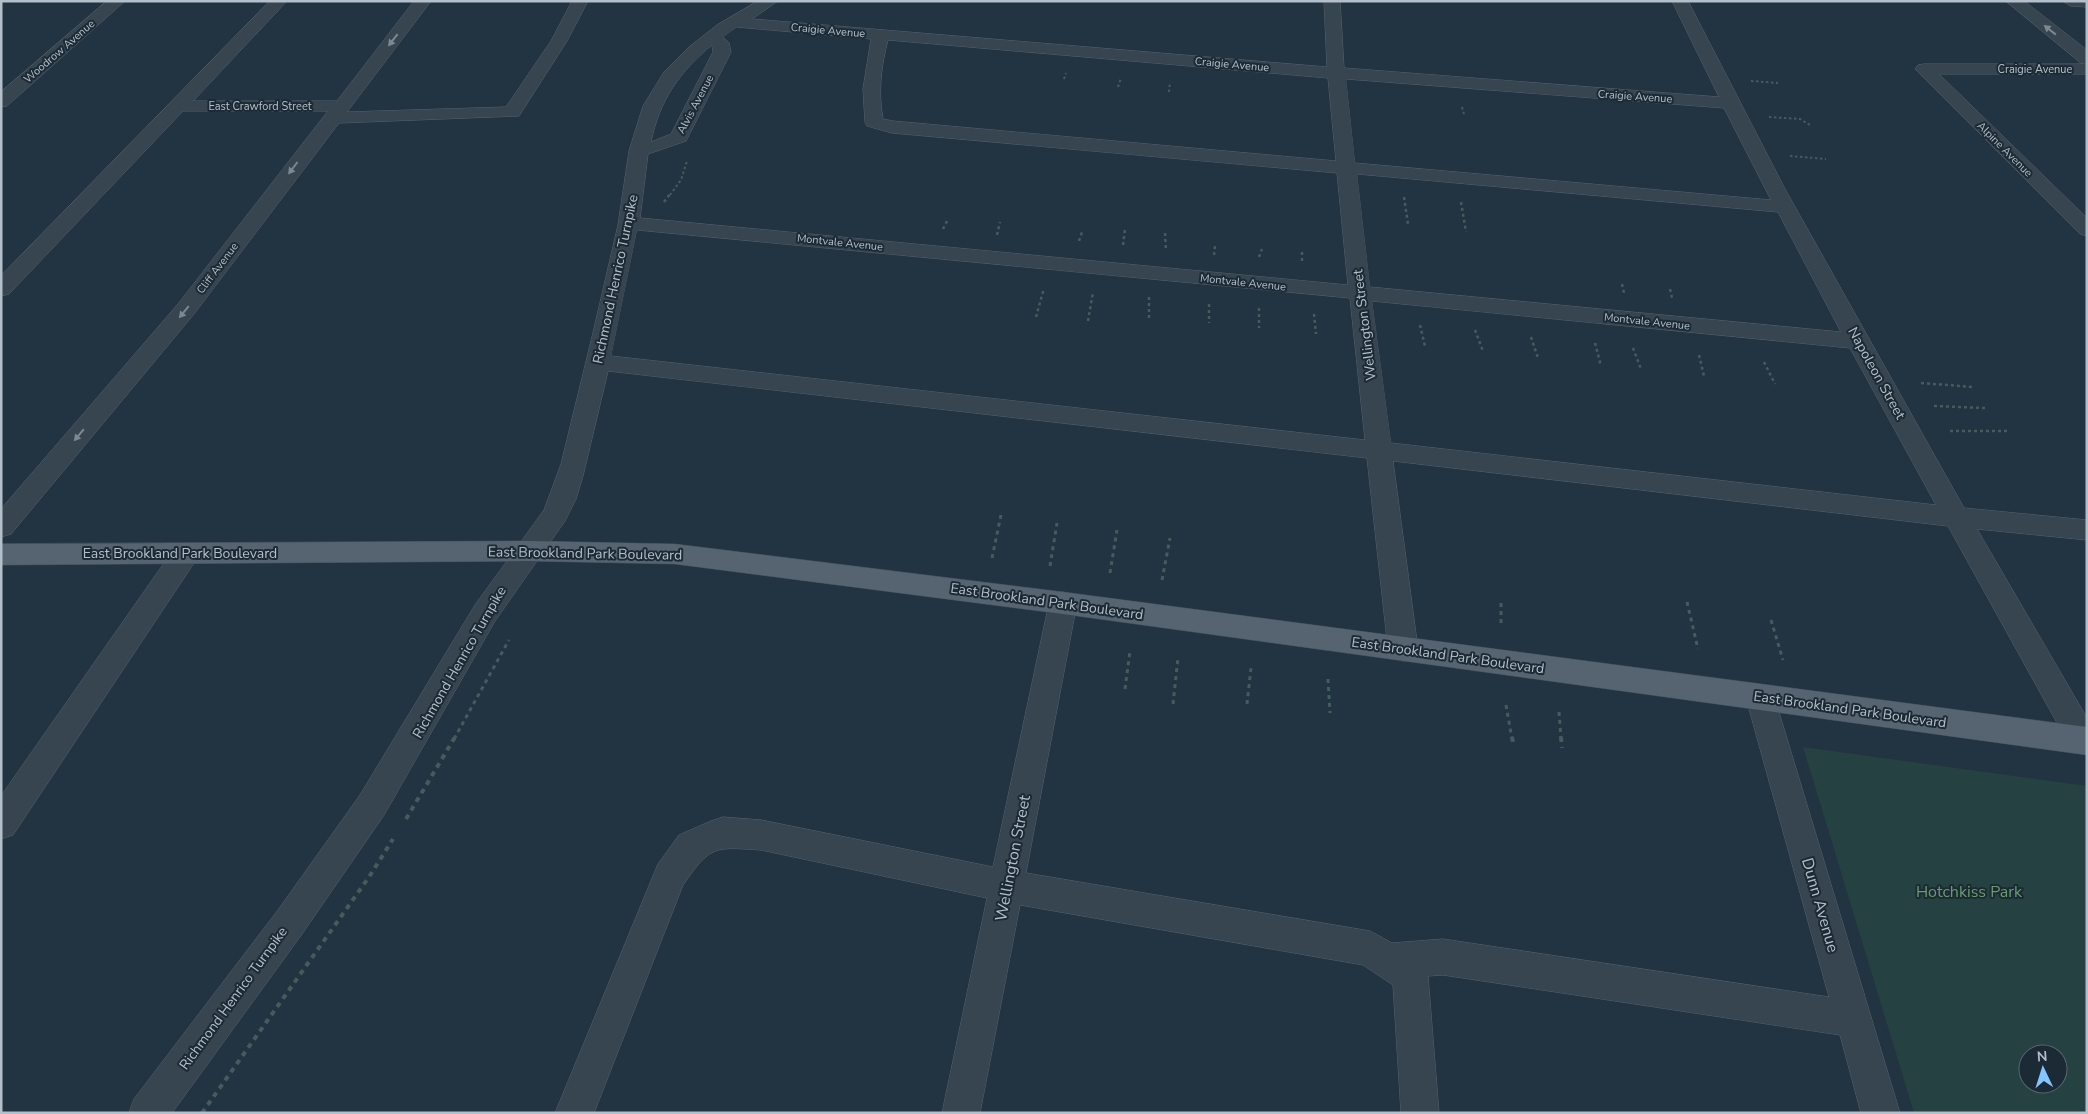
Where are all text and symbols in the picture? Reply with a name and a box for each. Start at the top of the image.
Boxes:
street label: Woodrow Avenue [21,16,98,86]
street label: Craigie Avenue [790,20,866,41]
one-way arrow [2044,24,2057,35]
one-way arrow [387,33,398,46]
street label: Craigie Avenue [1194,54,1270,75]
street label: Craigie Avenue [1998,62,2073,77]
street label: Alvis Avenue [674,72,717,136]
street label: Craigie Avenue [1597,86,1673,107]
street label: East Crawford Street [208,99,312,114]
street label: Alpine Avenue [1974,118,2036,180]
one-way arrow [288,161,298,175]
street label: Richmond Henrico Turnpike [588,193,643,365]
street label: Montvale Avenue [796,231,884,254]
street label: Cliff Avenue [193,239,242,297]
street label: Wellington Street [1348,268,1381,382]
street label: Montvale Avenue [1199,271,1287,294]
one-way arrow [179,305,190,318]
street label: Montvale Avenue [1603,310,1691,333]
street label: Napoleon Street [1843,324,1910,423]
one-way arrow [73,429,85,441]
street label: East Brookland Park Boulevard [488,542,682,565]
street label: East Brookland Park Boulevard [83,544,277,563]
street label: East Brookland Park Boulevard [949,579,1145,624]
street label: Richmond Henrico Turnpike [408,583,511,742]
street label: East Brookland Park Boulevard [1350,633,1546,678]
street label: East Brookland Park Boulevard [1752,687,1948,732]
street label: Wellington Street [990,793,1036,923]
street label: Dunn Avenue [1796,855,1844,955]
park label: Hotchkiss Park [1916,881,2023,903]
street label: Richmond Henrico Turnpike [175,923,292,1074]
north arrow [2018,1044,2068,1094]
text: N [2036,1047,2048,1066]

